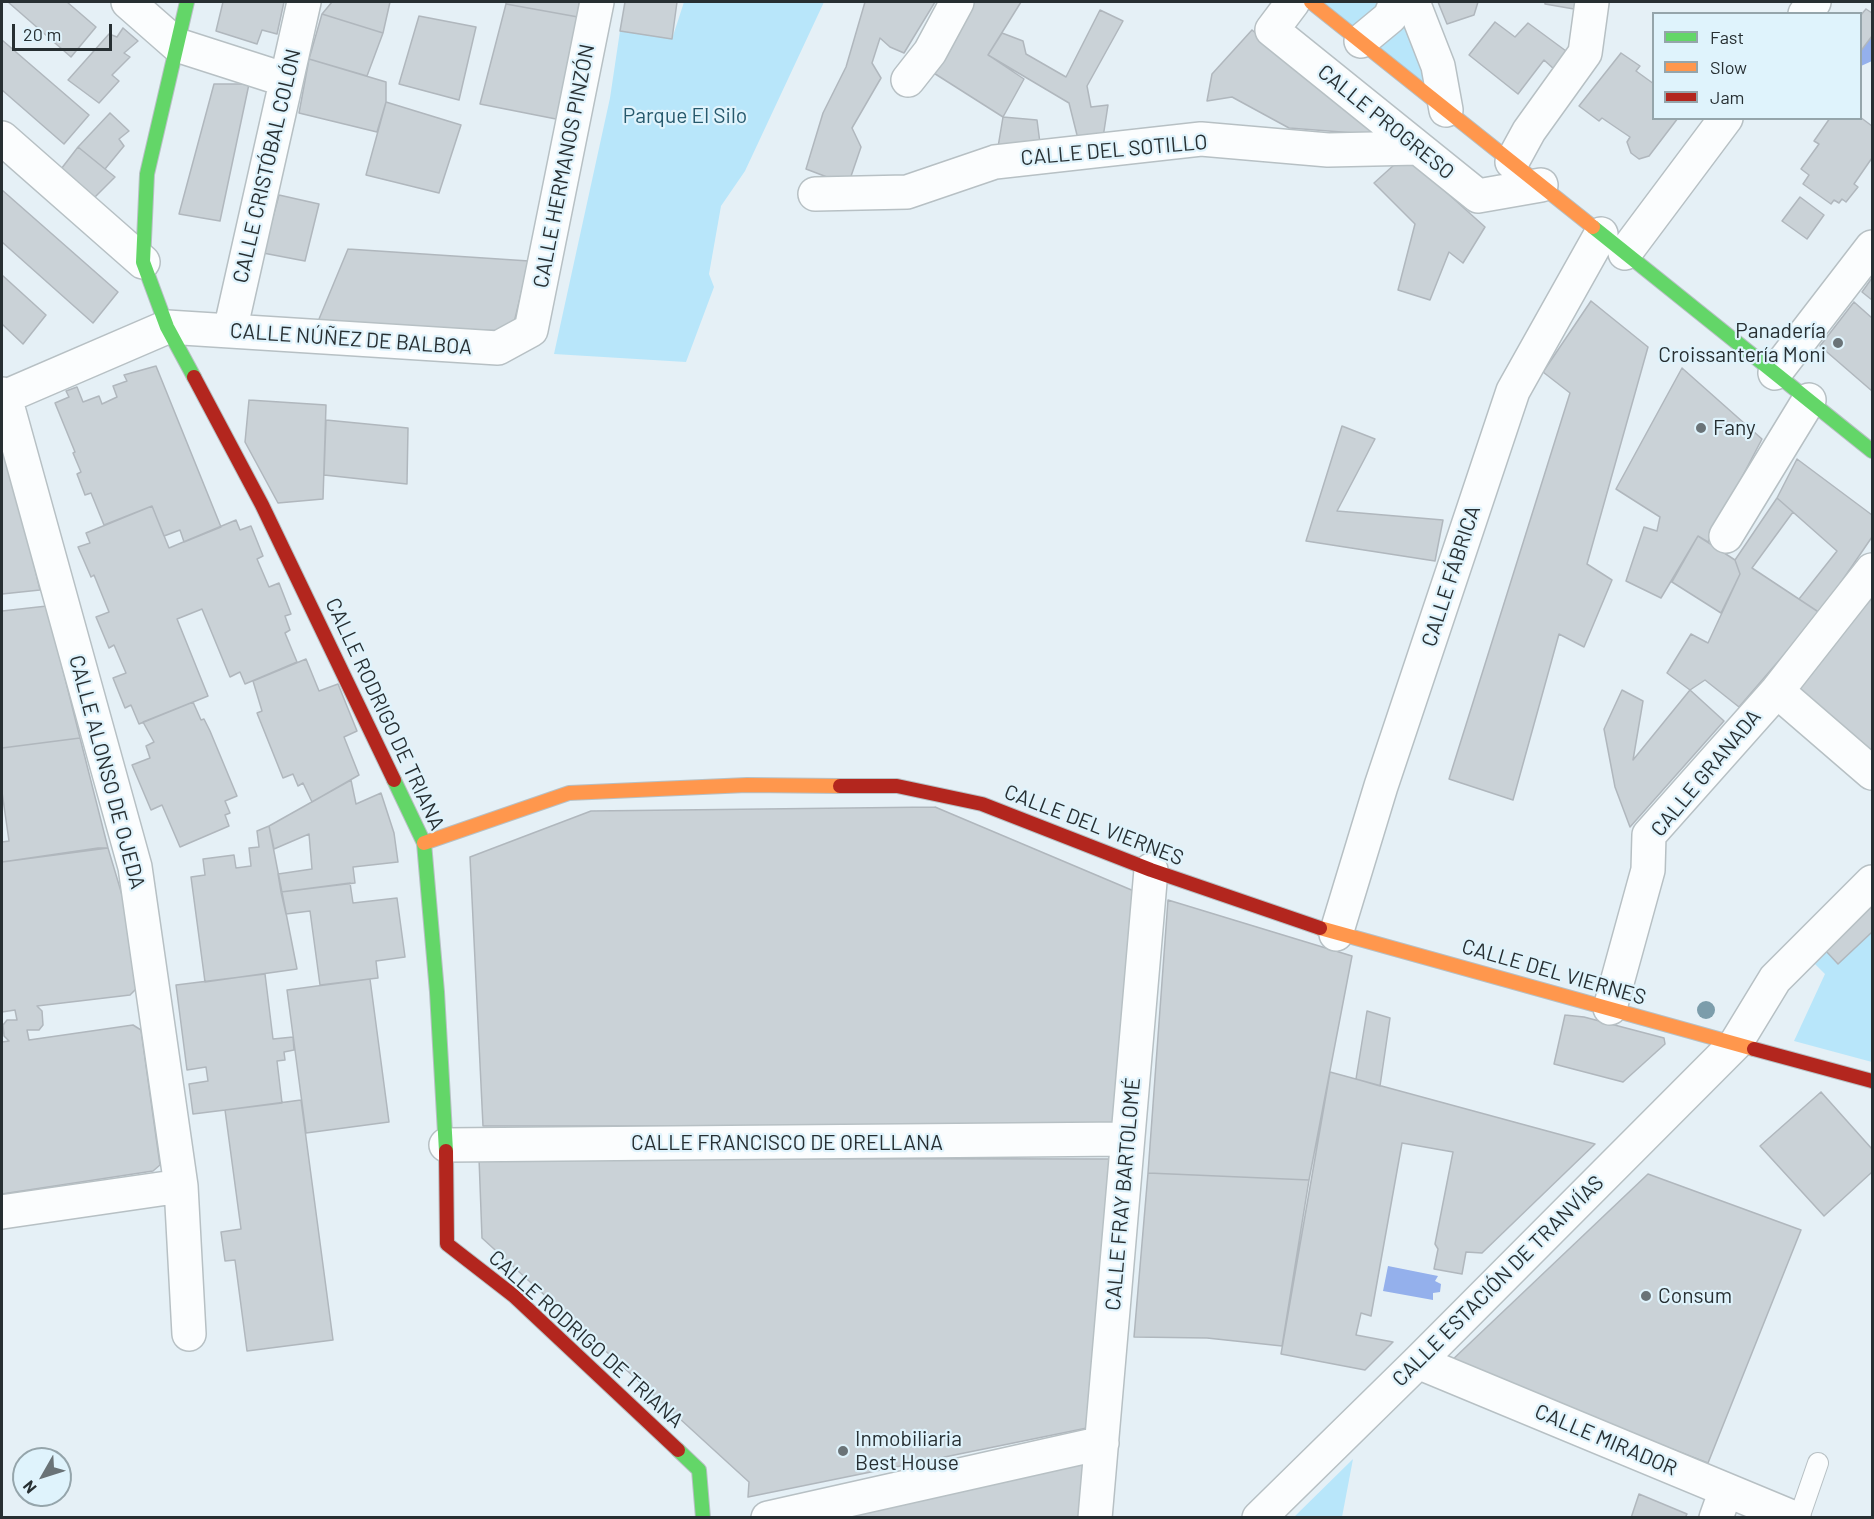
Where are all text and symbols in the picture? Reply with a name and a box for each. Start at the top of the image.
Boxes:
scale bar [15,12,116,50]
legend [1652,12,1862,120]
text: 20 m [23,23,61,45]
text: Fast [1710,26,1744,48]
street label: CALLE HERMANOS PINZÓN [528,42,600,290]
street label: CALLE CRISTÓBAL COLÓN [228,46,306,286]
text: Slow [1710,56,1747,78]
street label: CALLE PROGRESO [1313,59,1459,185]
text: Jam [1710,86,1744,108]
park label: Parque El Silo [623,103,747,129]
street label: CALLE DEL SOTILLO [1020,129,1208,171]
street label: CALLE NÚÑEZ DE BALBOA [229,318,473,360]
place label: Panadería Croissantería Moni [1658,318,1826,368]
marker: Panadería Croissantería Moni [1831,336,1845,350]
place label: Fany [1713,415,1756,441]
marker: Fany [1694,421,1708,435]
street label: CALLE FÁBRICA [1416,502,1486,650]
street label: CALLE RODRIGO DE TRIANA [320,594,450,834]
street label: CALLE ALONSO DE OJEDA [64,652,150,892]
street label: CALLE GRANADA [1646,705,1766,841]
street label: CALLE DEL VIERNES [1001,779,1187,871]
street label: CALLE DEL VIERNES [1459,934,1649,1010]
street label: CALLE FRAY BARTOLOMÉ [1100,1076,1146,1312]
street label: CALLE FRANCISCO DE ORELLANA [631,1130,943,1156]
street label: CALLE ESTACIÓN DE TRANVÍAS [1387,1170,1609,1392]
street label: CALLE RODRIGO DE TRIANA [483,1245,689,1433]
place label: Consum [1658,1283,1732,1309]
marker: Consum [1639,1289,1653,1303]
street label: CALLE MIRADOR [1531,1399,1681,1481]
place label: Inmobiliaria Best House [855,1426,962,1476]
marker: Inmobiliaria Best House [836,1444,850,1458]
north arrow [12,1447,72,1507]
text: N [18,1477,40,1498]

